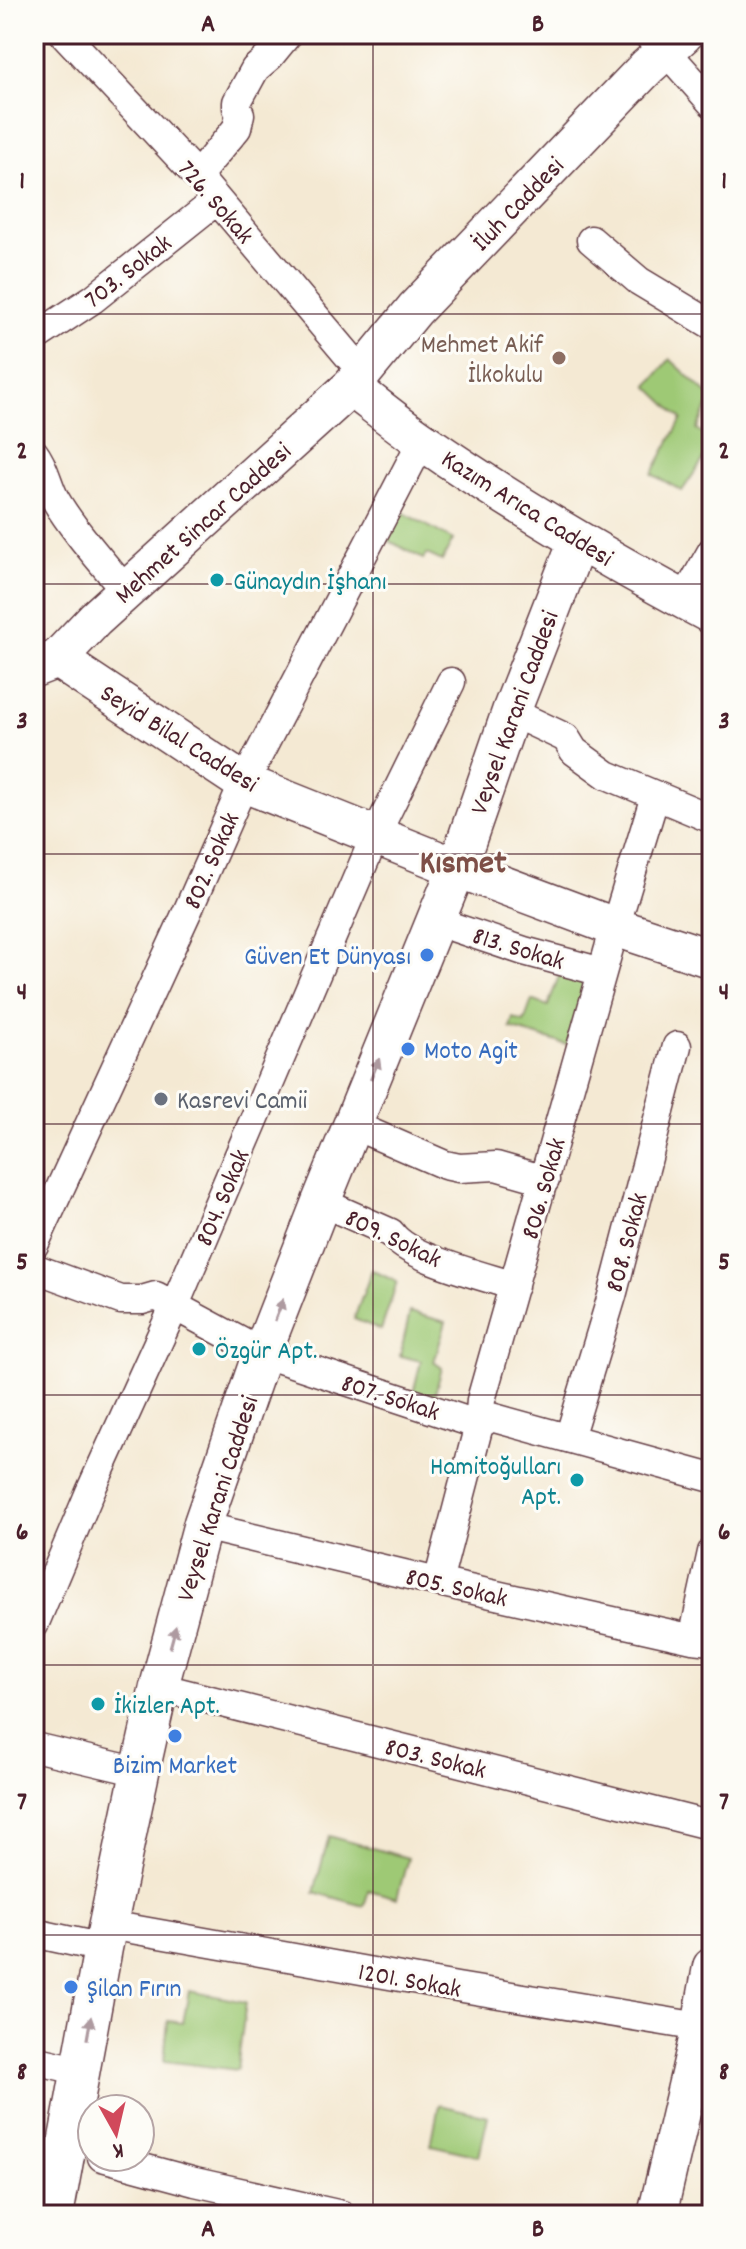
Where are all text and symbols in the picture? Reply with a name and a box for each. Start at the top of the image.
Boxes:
text: A [201,7,215,44]
text: B [532,7,544,44]
street label: İluh Caddesi [465,150,574,261]
street label: 726. Sokak [167,153,261,254]
text: 1 [19,164,25,201]
text: 1 [721,164,727,201]
street label: 703. Sokak [77,227,181,319]
place label: Mehmet Akif İlkokulu [421,328,544,395]
marker: Mehmet Akif İlkokulu [550,349,568,367]
text: 2 [16,434,28,471]
text: 2 [718,434,730,471]
street label: Mehmet Sincar Caddesi [108,435,301,614]
street label: Kazım Arıca Caddesi [433,442,619,578]
place label: Günaydın İşhanı [233,565,386,602]
marker: Günaydın İşhanı [208,571,226,589]
street label: Veysel Karani Caddesi [462,606,570,820]
street label: Seyid Bilal Caddesi [92,676,265,804]
text: 3 [16,704,28,741]
text: 3 [718,704,730,741]
street label: 802. Sokak [175,807,251,916]
district label: Kısmet [419,841,507,890]
street label: 813. Sokak [467,919,569,982]
place label: Güven Et Dünyası [244,940,411,977]
marker: Güven Et Dünyası [418,946,436,964]
text: 4 [17,975,27,1012]
text: 4 [719,975,729,1012]
place label: Moto Agit [424,1034,518,1071]
marker: Moto Agit [399,1040,417,1058]
one-way arrow [369,1057,382,1081]
place label: Kasrevi Camii [177,1084,307,1121]
marker: Kasrevi Camii [152,1090,170,1108]
street label: 806. Sokak [513,1134,578,1244]
street label: 804. Sokak [187,1144,261,1253]
street label: 808. Sokak [597,1189,659,1297]
street label: 809. Sokak [338,1201,447,1279]
text: 5 [16,1245,28,1282]
text: 5 [718,1245,730,1282]
one-way arrow [273,1298,286,1322]
place label: Özgür Apt. [215,1334,317,1371]
marker: Özgür Apt. [190,1340,208,1358]
street label: 807. Sokak [336,1366,444,1433]
street label: Veysel Karani Caddesi [169,1391,270,1607]
place label: Hamitoğulları Apt. [430,1450,561,1517]
marker: Hamitoğulları Apt. [568,1471,586,1489]
text: 6 [16,1515,28,1552]
text: 6 [718,1515,730,1552]
street label: 805. Sokak [402,1560,511,1619]
one-way arrow [167,1625,179,1650]
place label: İkizler Apt. [114,1689,220,1726]
marker: İkizler Apt. [89,1695,107,1713]
marker: Bizim Market [166,1727,184,1745]
street label: 803. Sokak [381,1730,490,1791]
place label: Bizim Market [113,1749,238,1786]
text: 7 [17,1785,27,1822]
text: 7 [719,1785,729,1822]
street label: 1201. Sokak [355,1955,464,2010]
place label: Şilan Fırın [87,1972,182,2009]
marker: Şilan Fırın [62,1978,80,1996]
one-way arrow [84,2016,96,2041]
text: 8 [17,2055,27,2092]
text: 8 [719,2055,729,2092]
north arrow [76,2093,156,2173]
text: K [111,2133,125,2165]
text: A [201,2212,215,2249]
text: B [532,2212,544,2249]

